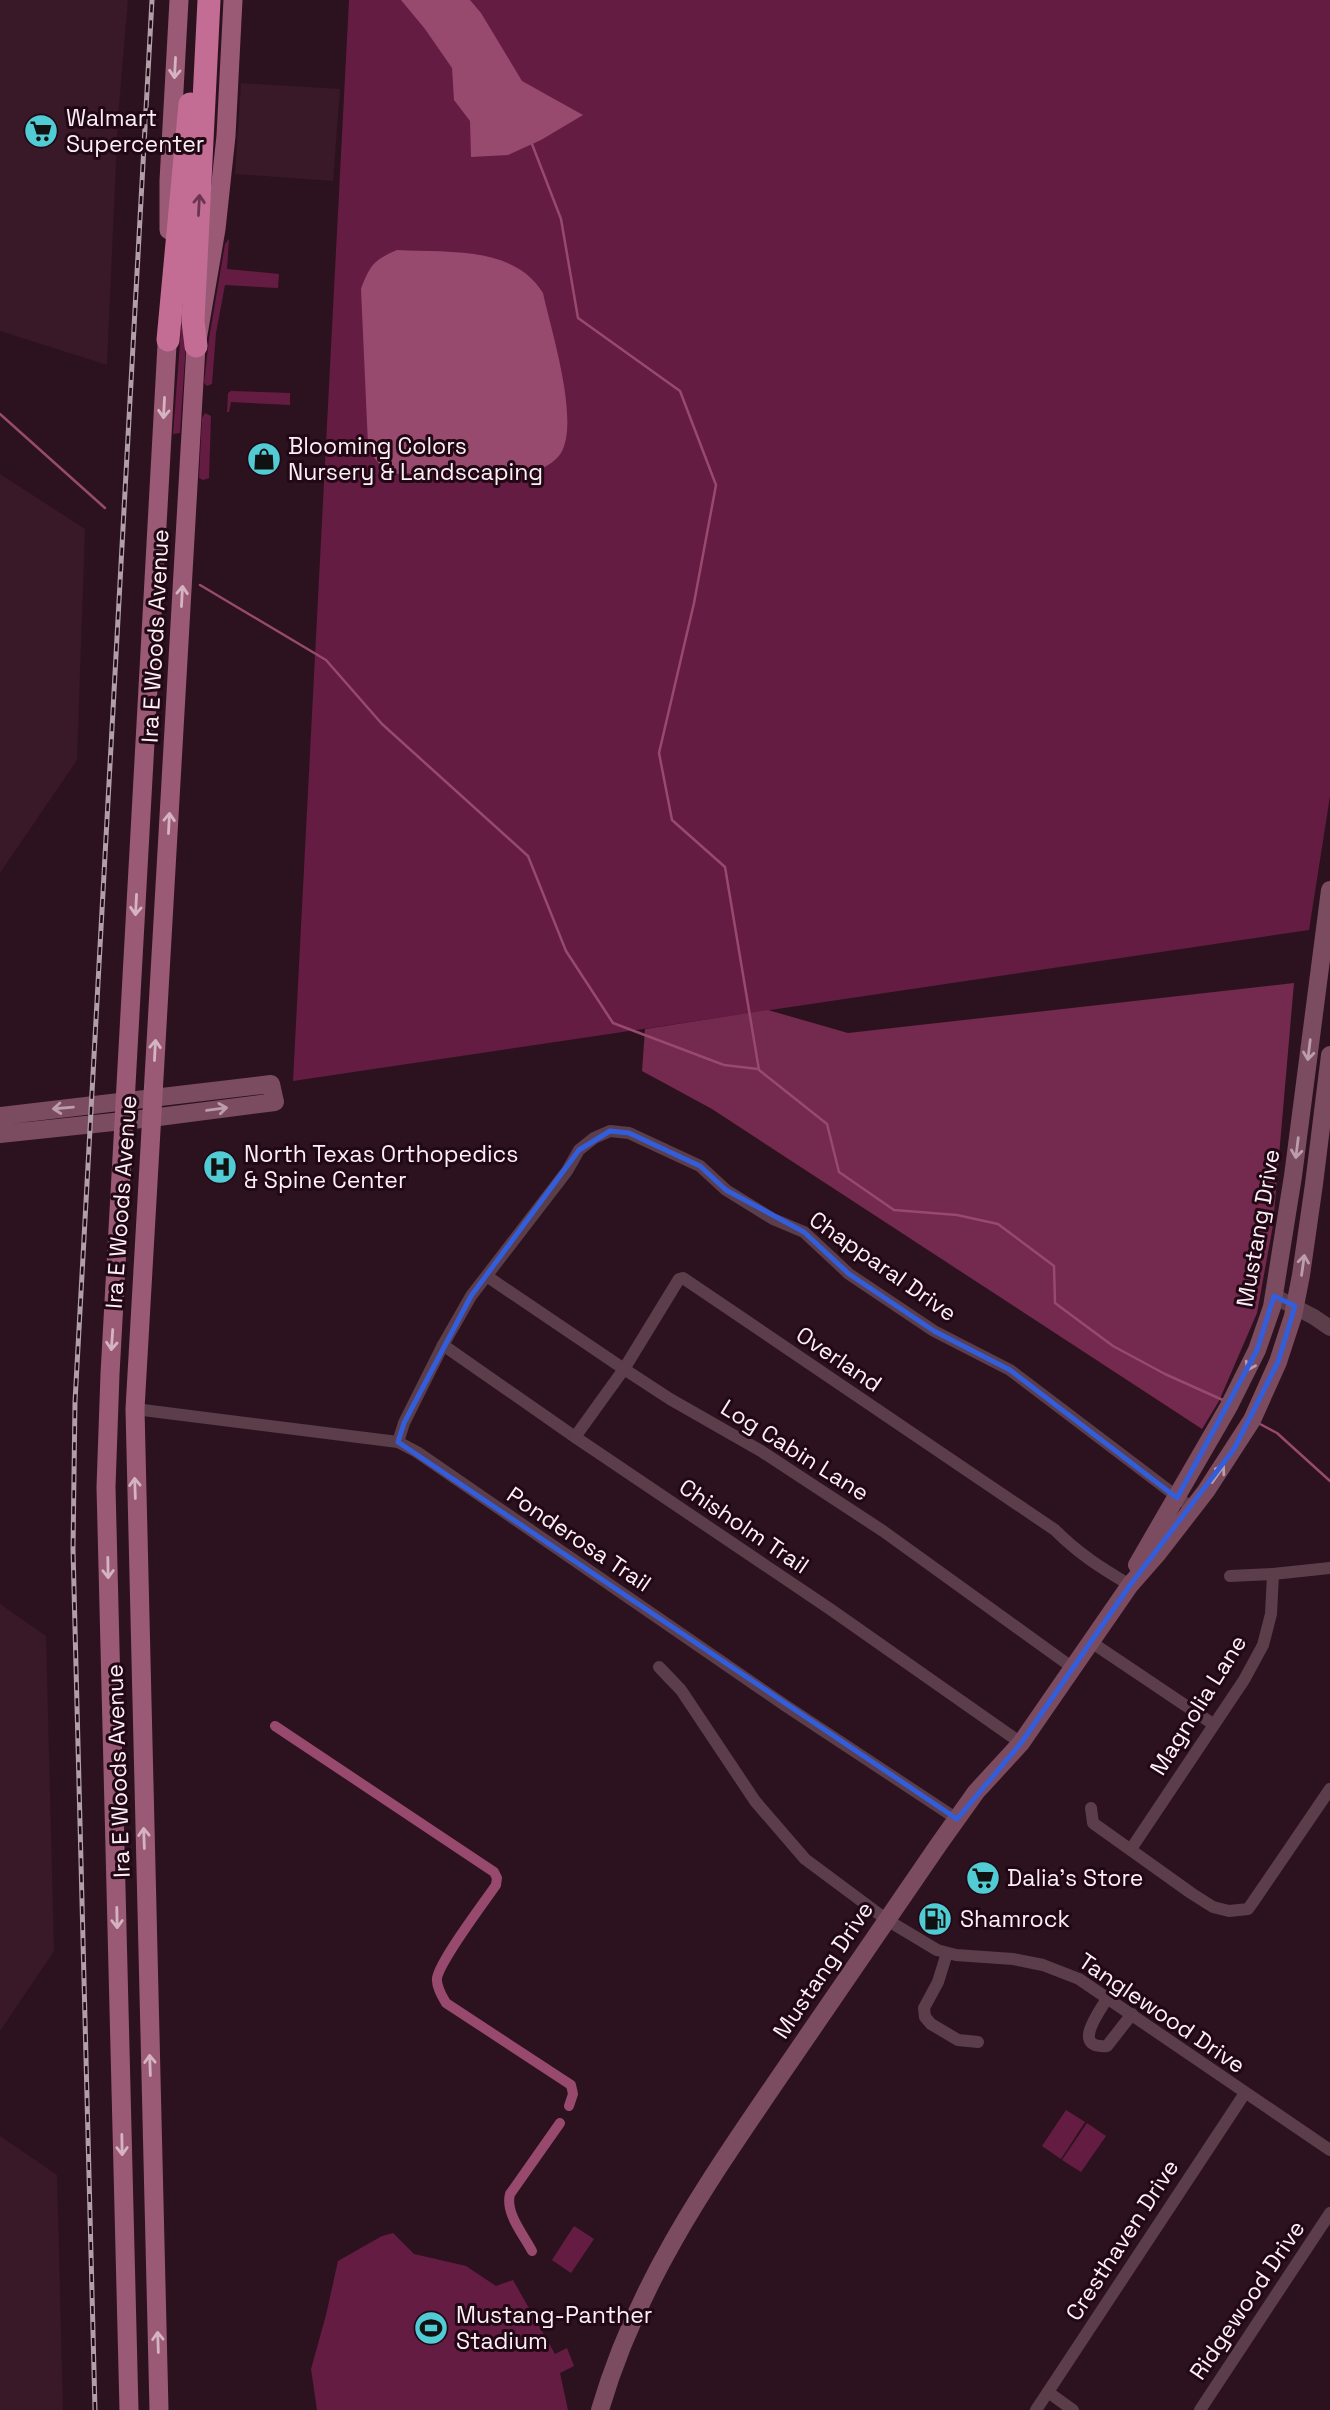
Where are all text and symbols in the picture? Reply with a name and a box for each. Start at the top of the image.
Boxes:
one-way arrow [169,56,182,79]
place label: Walmart Supercenter [66,103,204,159]
supermarket icon: Walmart Supercenter [22,112,60,150]
one-way arrow [193,194,206,216]
one-way arrow [157,397,170,419]
place label: Blooming Colors Nursery & Landscaping [288,431,543,487]
shop icon: Blooming Colors Nursery & Landscaping [245,440,283,478]
street label: Ira E Woods Avenue [134,528,176,744]
one-way arrow [176,585,189,608]
one-way arrow [162,812,175,835]
one-way arrow [129,893,142,916]
one-way arrow [1303,1038,1316,1061]
one-way arrow [149,1039,162,1062]
street label: Ira E Woods Avenue [99,1094,143,1310]
one-way arrow [52,1102,74,1115]
one-way arrow [205,1103,228,1116]
one-way arrow [1290,1136,1303,1159]
place label: North Texas Orthopedics & Spine Center [244,1139,518,1195]
street label: Mustang Drive [1229,1147,1287,1309]
hospital icon: North Texas Orthopedics & Spine Center [201,1148,239,1186]
street label: Chapparal Drive [804,1204,962,1328]
one-way arrow [1296,1254,1309,1277]
street label: Overland [790,1319,888,1399]
one-way arrow [105,1329,118,1351]
one-way arrow [1244,1350,1258,1371]
street label: Log Cabin Lane [715,1392,875,1508]
one-way arrow [1211,1465,1225,1484]
street label: Chisholm Trail [673,1472,815,1580]
one-way arrow [129,1477,142,1500]
street label: Ponderosa Trail [501,1480,657,1598]
one-way arrow [101,1556,115,1579]
street label: Magnolia Lane [1143,1629,1253,1781]
street label: Ira E Woods Avenue [99,1664,137,1878]
one-way arrow [138,1827,151,1850]
supermarket icon: Dalia's Store [964,1859,1002,1897]
place label: Dalia's Store [1007,1863,1143,1893]
street label: Mustang Drive [766,1896,880,2044]
fuel station icon: Shamrock [916,1900,954,1938]
place label: Shamrock [960,1904,1070,1934]
one-way arrow [110,1906,123,1929]
street label: Tanglewood Drive [1073,1946,1251,2080]
one-way arrow [144,2054,157,2077]
one-way arrow [116,2133,129,2156]
street label: Cresthaven Drive [1059,2154,1185,2326]
street label: Ridgewood Drive [1183,2215,1311,2385]
place label: Mustang-Panther Stadium [456,2300,652,2356]
sports icon: Mustang-Panther Stadium [412,2309,450,2347]
one-way arrow [151,2331,164,2354]

